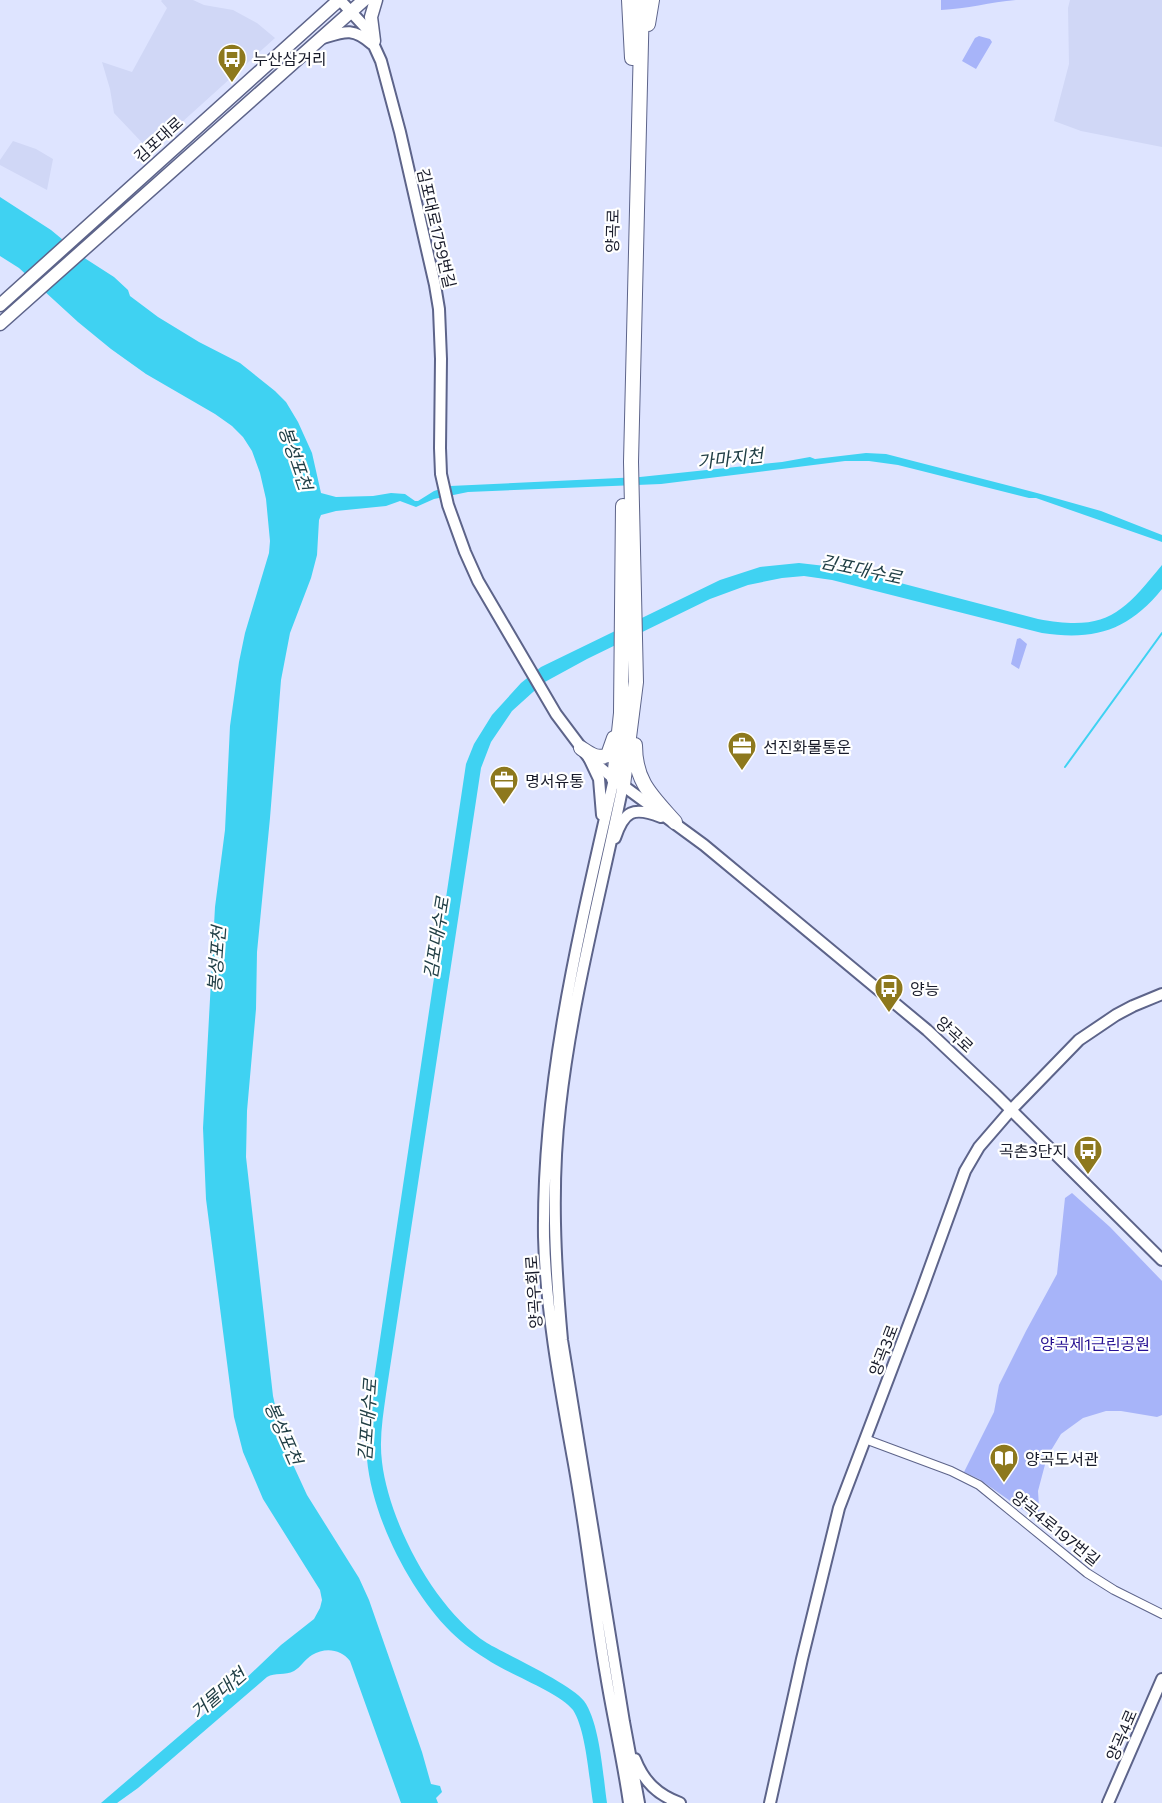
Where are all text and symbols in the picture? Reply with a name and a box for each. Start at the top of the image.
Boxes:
bus stop icon: 누산삼거리 [216,42,248,84]
place label: 누산삼거리 [253,49,327,68]
street label: 김포대로 [130,112,186,166]
street label: 김포대로1759번길 [414,166,460,290]
street label: 양곡로 [602,208,622,253]
water label: 봉성포천 [275,423,318,495]
water label: 가마지천 [696,443,767,472]
water label: 김포대수로 [818,550,905,589]
office icon: 선진화물통운 [726,730,758,772]
place label: 선진화물통운 [763,737,851,756]
office icon: 명서유통 [488,764,520,806]
place label: 명서유통 [525,771,584,790]
water label: 김포대수로 [419,894,454,981]
water label: 봉성포천 [203,923,229,993]
bus stop icon: 양능 [873,972,905,1014]
place label: 양능 [910,979,939,998]
street label: 양곡로 [932,1012,978,1056]
bus stop icon: 곡촌3단지 [1072,1134,1104,1176]
place label: 곡촌3단지 [999,1141,1067,1160]
street label: 양곡우회로 [521,1254,545,1329]
street label: 양곡3로 [865,1321,902,1378]
park label: 양곡제1근린공원 [1040,1334,1150,1353]
water label: 김포대수로 [353,1377,381,1462]
water label: 봉성포천 [260,1398,309,1470]
library icon: 양곡도서관 [988,1442,1020,1484]
place label: 양곡도서관 [1025,1449,1099,1468]
street label: 양곡4로197번길 [1008,1487,1104,1569]
water label: 거물대천 [186,1661,252,1723]
street label: 양곡4로 [1102,1706,1140,1763]

